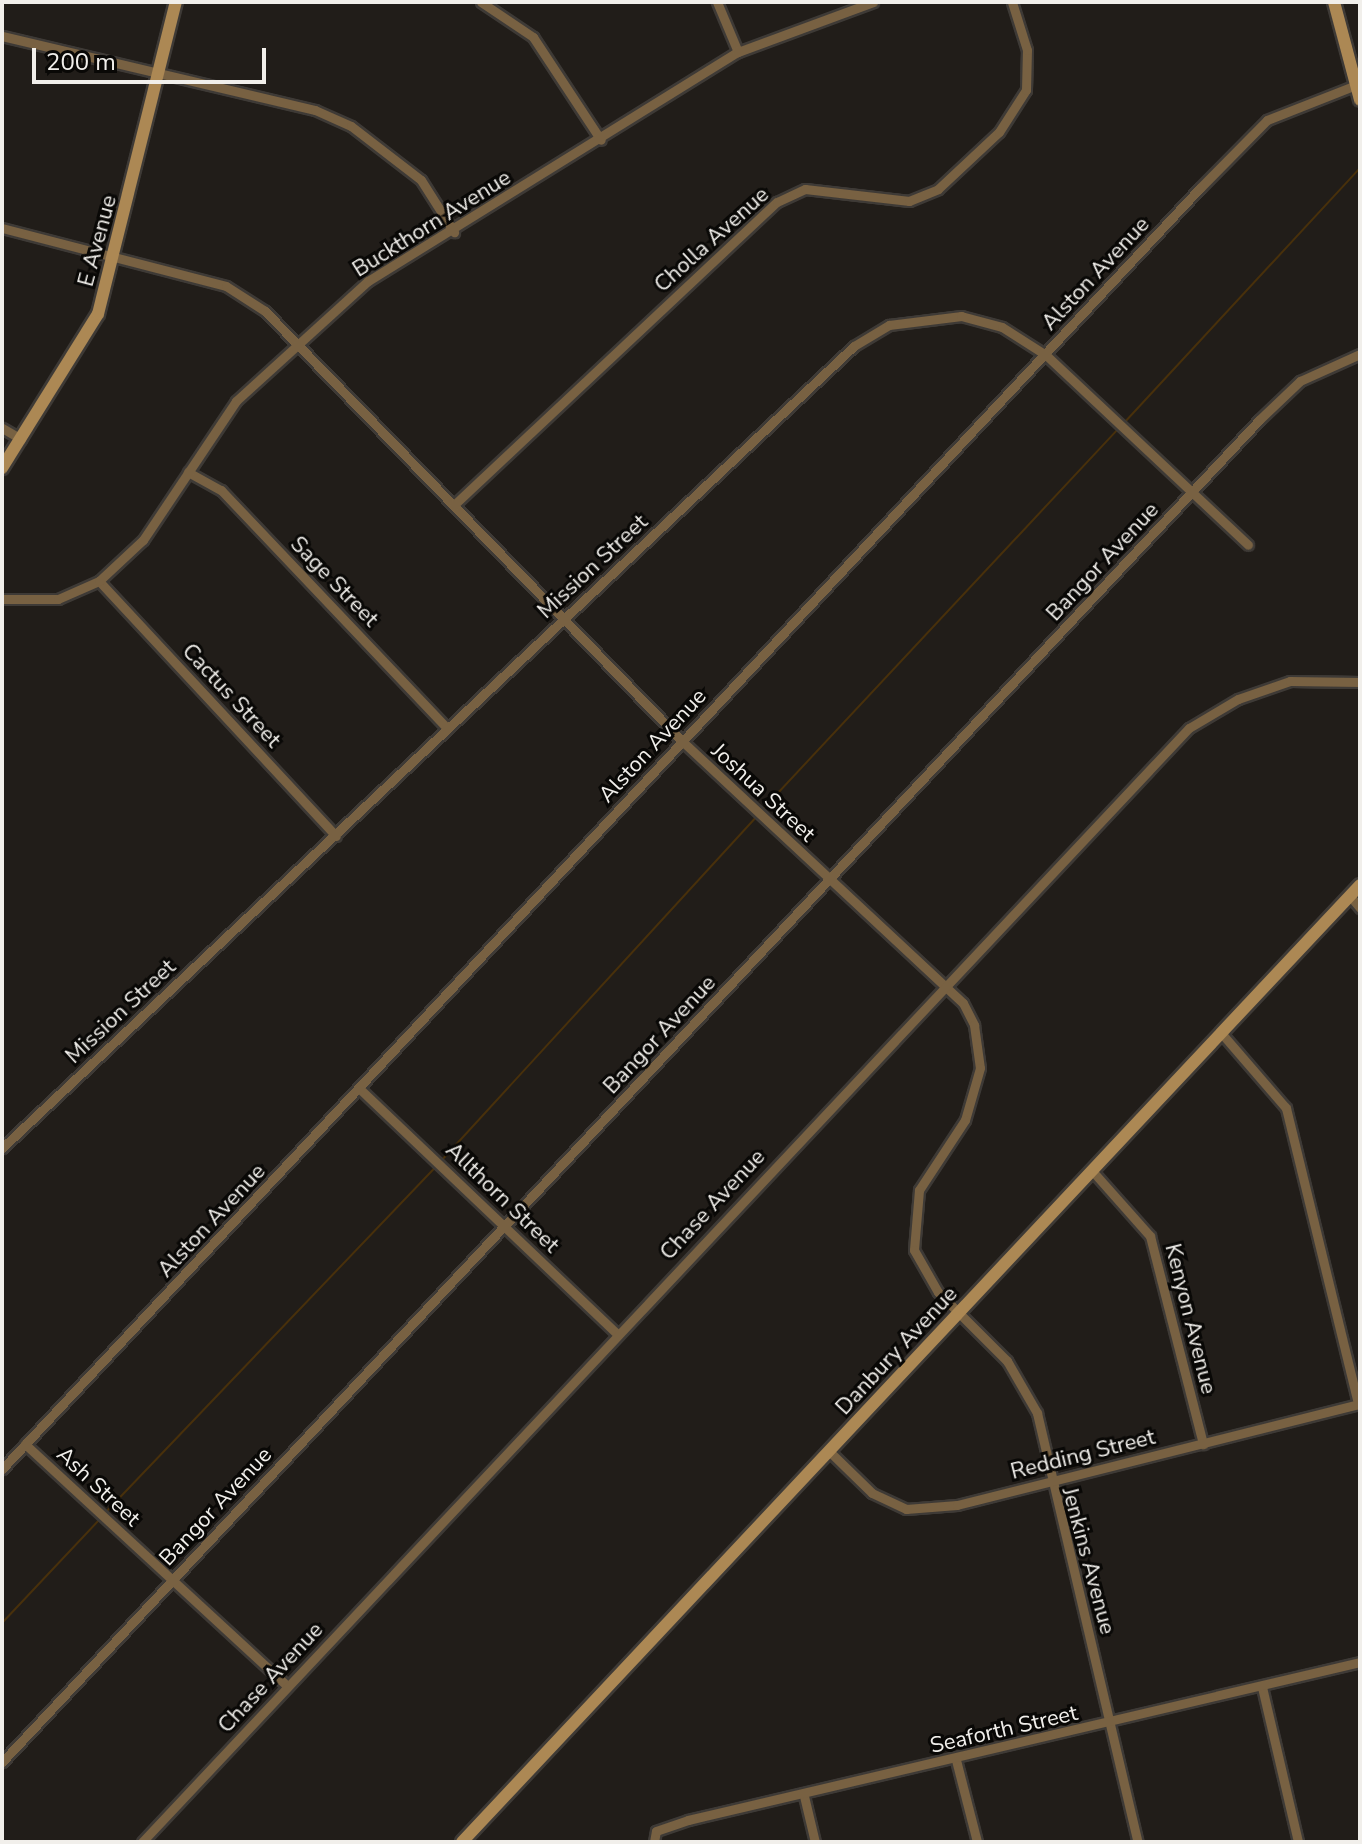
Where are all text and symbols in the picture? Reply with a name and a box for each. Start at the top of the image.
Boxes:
scale bar [36,32,270,82]
text: 200 m [46,46,116,78]
street label: Buckthorn Avenue [348,165,516,283]
street label: Cholla Avenue [649,182,775,298]
street label: E Avenue [73,192,123,290]
street label: Alston Avenue [1037,212,1155,336]
street label: Bangor Avenue [1041,497,1165,627]
street label: Mission Street [533,509,653,625]
street label: Sage Street [284,531,384,633]
street label: Cactus Street [176,639,286,753]
street label: Alston Avenue [594,684,712,808]
street label: Joshua Street [706,738,820,848]
street label: Mission Street [61,954,181,1070]
street label: Bangor Avenue [598,970,722,1100]
street label: Allthorn Street [440,1137,564,1259]
street label: Chase Avenue [655,1144,771,1266]
street label: Alston Avenue [153,1159,271,1283]
street label: Kenyon Avenue [1159,1241,1221,1397]
street label: Danbury Avenue [831,1281,963,1421]
street label: Redding Street [1008,1424,1158,1486]
street label: Ash Street [51,1442,145,1532]
street label: Bangor Avenue [154,1442,278,1572]
street label: Jenkins Avenue [1056,1485,1120,1637]
street label: Chase Avenue [213,1617,329,1739]
street label: Seaforth Street [928,1700,1080,1760]

